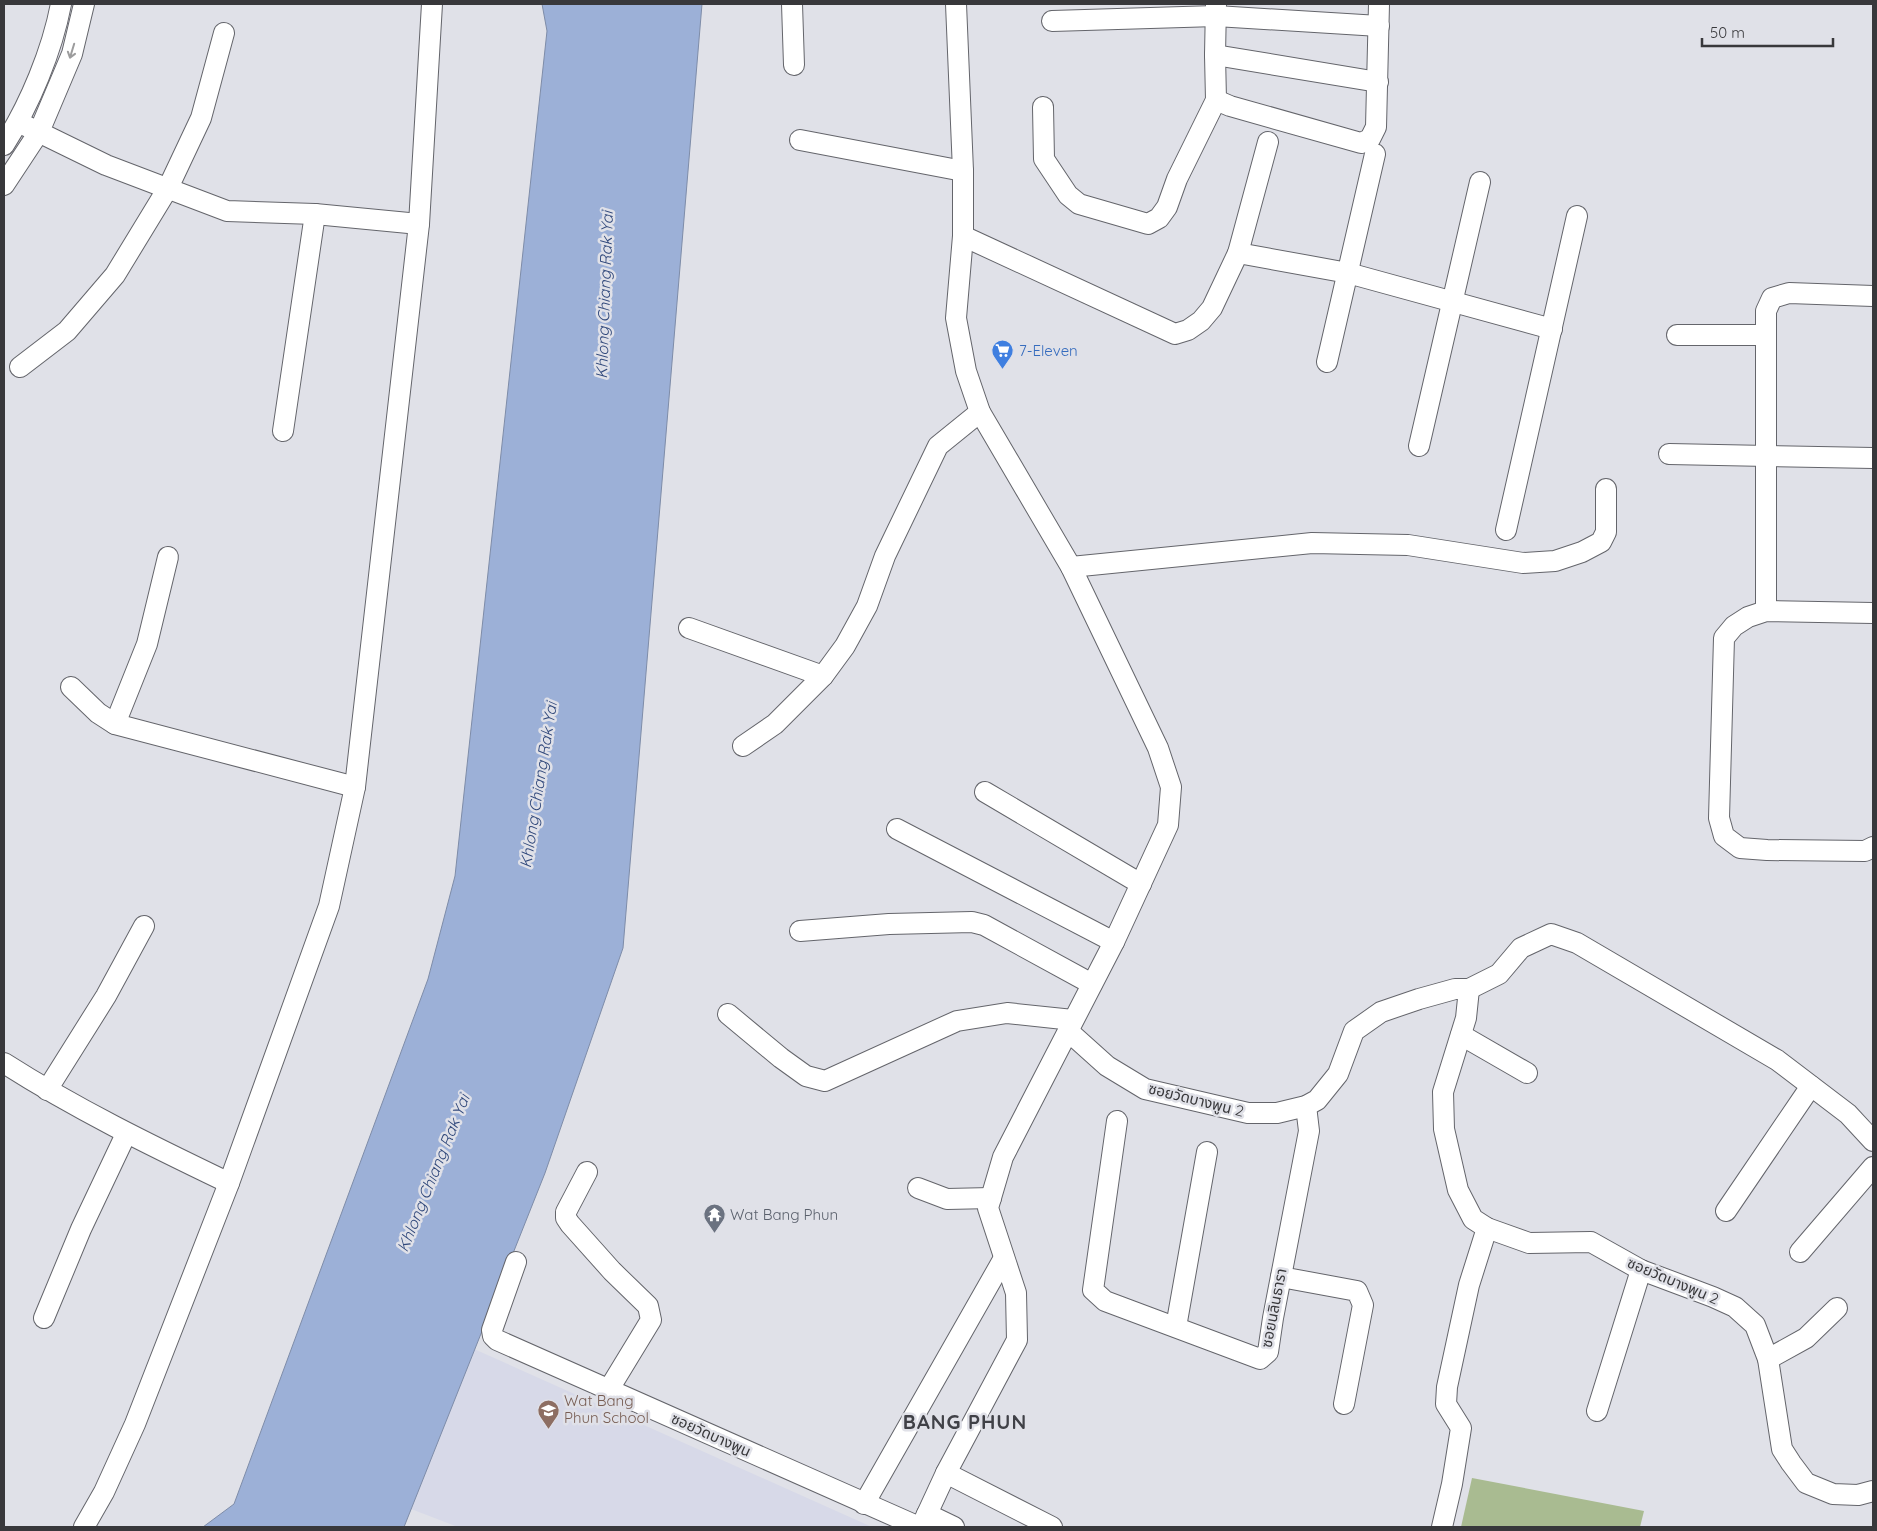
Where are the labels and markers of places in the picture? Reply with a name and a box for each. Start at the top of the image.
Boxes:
supermarket icon: 7-Eleven [991,339,1015,370]
place label: 7-Eleven [1019,341,1078,360]
temple icon: Wat Bang Phun [702,1203,726,1234]
place label: Wat Bang Phun [730,1205,838,1224]
place label: Wat Bang Phun School [564,1391,649,1427]
school or university icon: Wat Bang Phun School [536,1398,560,1429]

